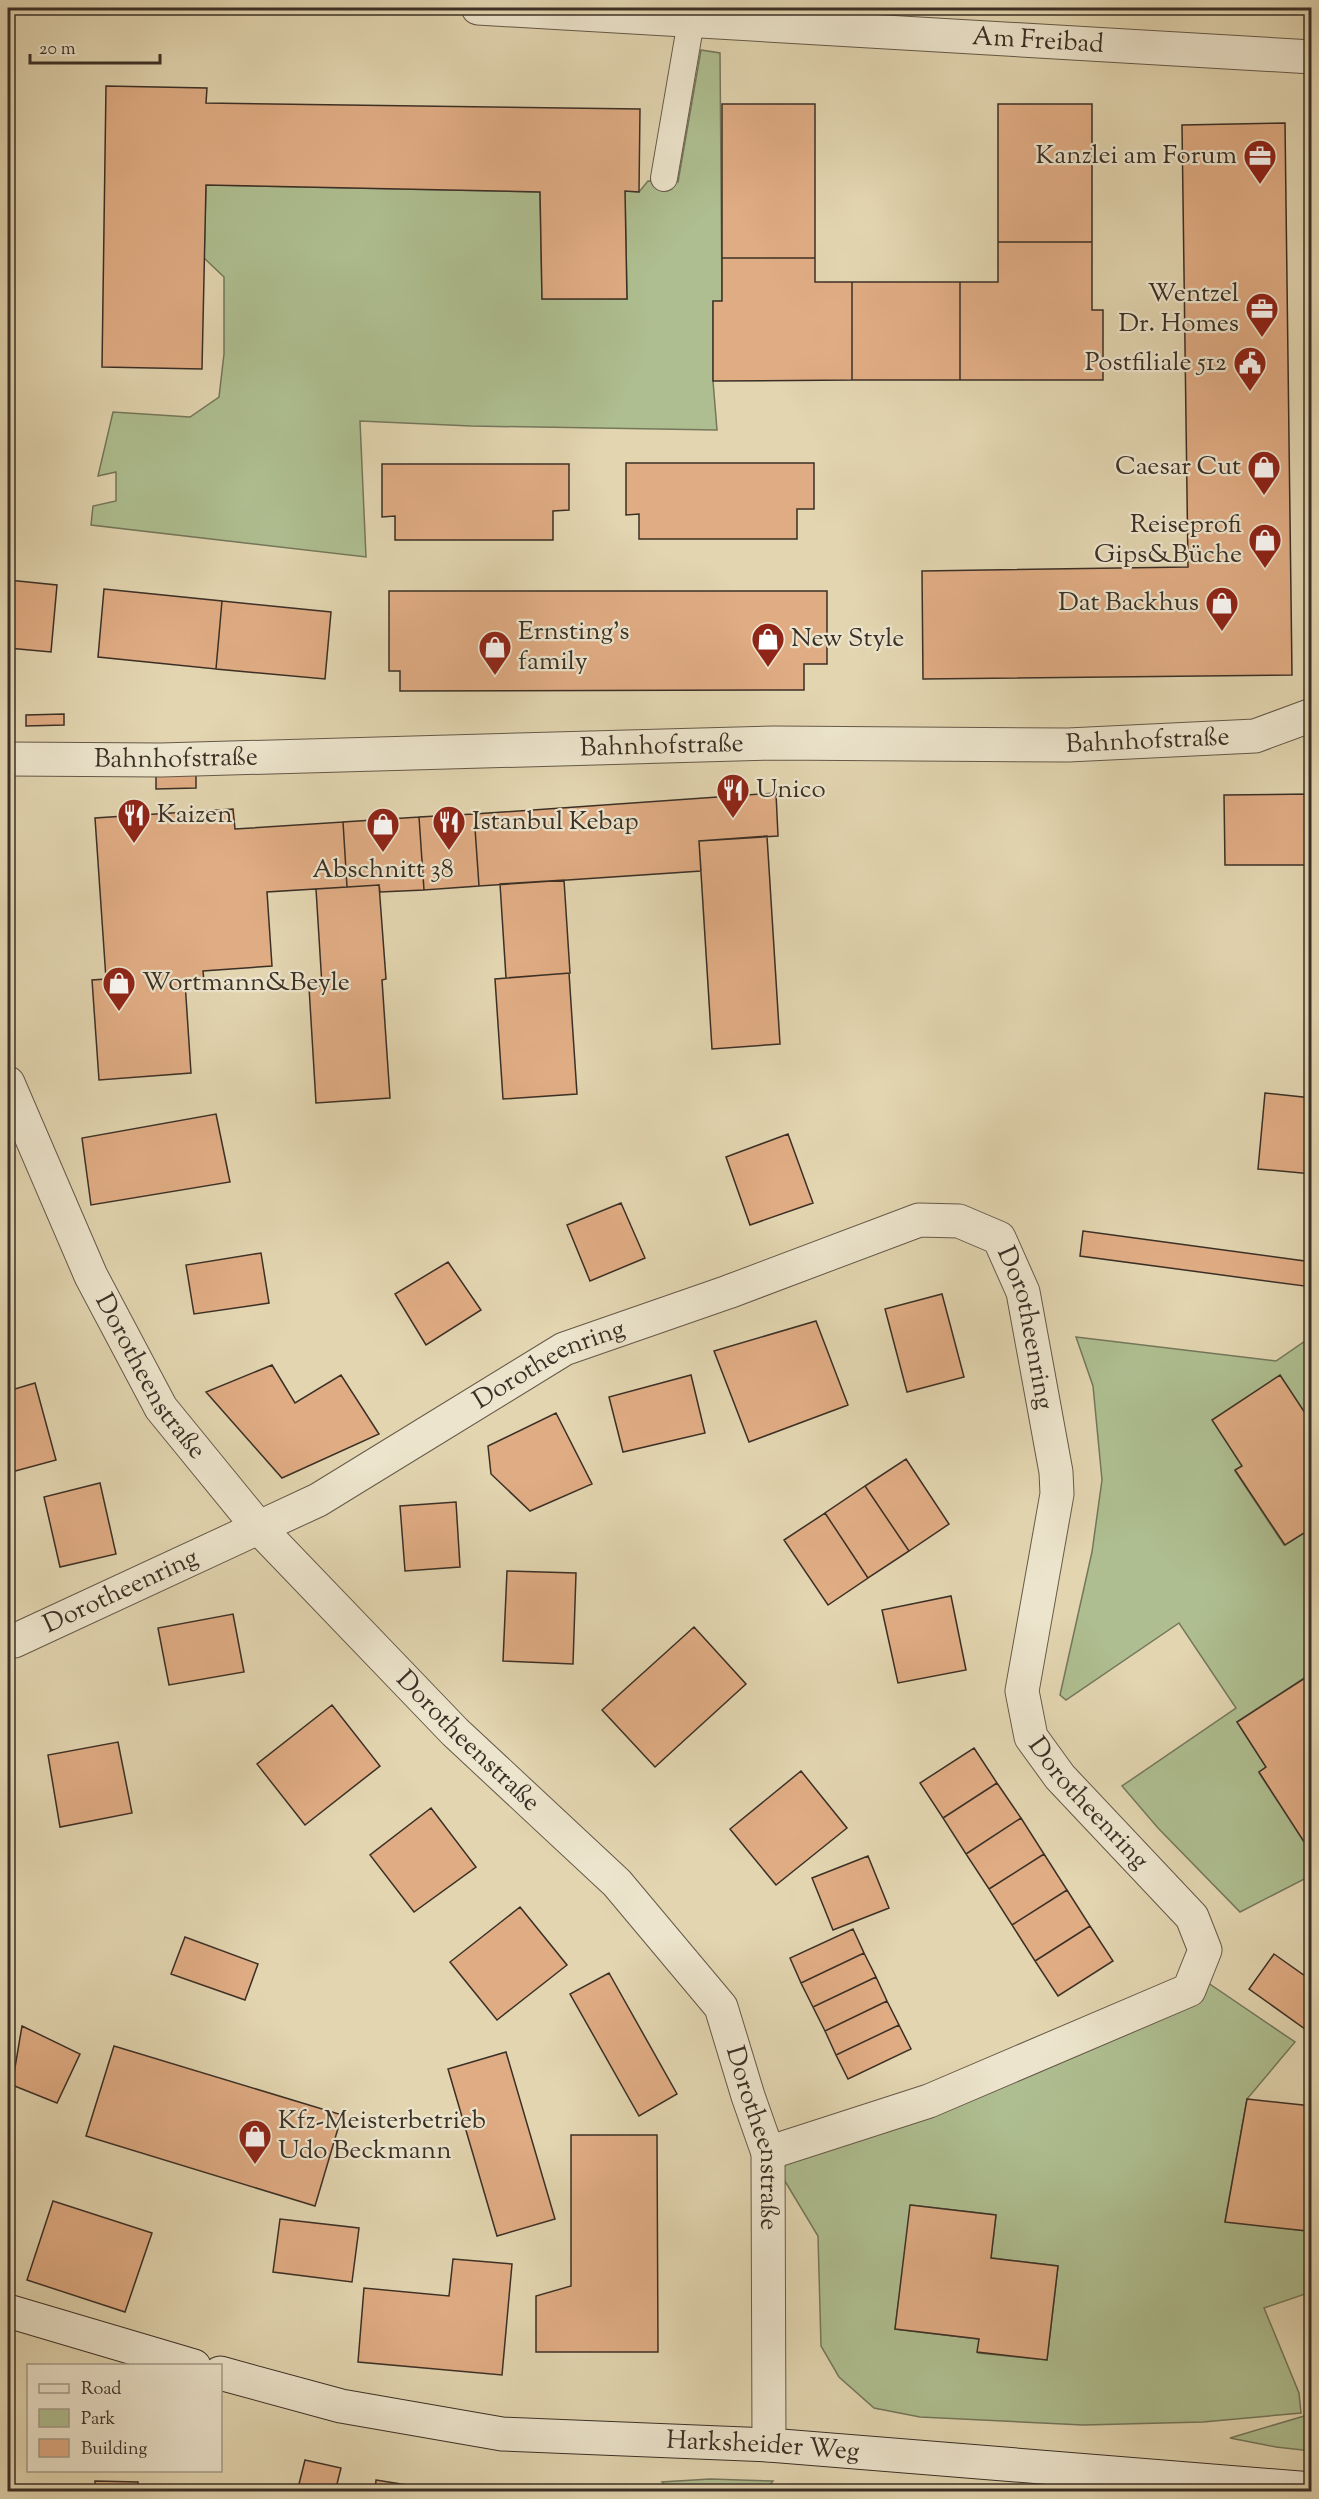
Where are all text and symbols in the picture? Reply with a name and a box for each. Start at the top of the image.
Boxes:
street label: Am Freibad [971,19,1105,63]
scale bar [30,27,160,65]
text: 20 m [39,37,76,63]
place label: Kanzlei am Forum [1035,138,1237,175]
office icon: Kanzlei am Forum [1242,138,1278,185]
place label: Wentzel Dr. Homes [1118,276,1239,343]
office icon: Wentzel Dr. Homes [1244,291,1280,338]
place label: Postfiliale 512 [1085,345,1227,382]
public building icon: Postfiliale 512 [1232,345,1268,392]
place label: Caesar Cut [1115,449,1241,486]
shop icon: Caesar Cut [1246,449,1282,496]
place label: Reiseprofi Gips&Büche [1094,507,1242,574]
shop icon: Reiseprofi Gips&Büche [1247,522,1283,569]
place label: Dat Backhus [1058,585,1199,622]
shop icon: Dat Backhus [1204,585,1240,632]
place label: Ernsting's family [518,614,629,681]
shop icon: New Style [750,621,786,668]
place label: New Style [791,621,904,658]
shop icon: Ernsting's family [477,629,513,676]
street label: Bahnhofstraße [1065,719,1230,764]
street label: Bahnhofstraße [579,725,744,767]
street label: Bahnhofstraße [94,739,258,779]
restaurant icon: Unico [715,772,751,819]
place label: Unico [756,772,826,809]
restaurant icon: Kaizen [116,797,152,844]
place label: Kaizen [157,797,233,834]
restaurant icon: Istanbul Kebap [431,804,467,851]
place label: Istanbul Kebap [472,804,639,841]
shop icon: Abschnitt 38 [365,806,401,853]
place label: Abschnitt 38 [312,852,454,889]
shop icon: Wortmann&Beyle [101,965,137,1012]
place label: Wortmann&Beyle [142,965,350,1002]
street label: Dorotheenring [987,1241,1063,1412]
street label: Dorotheenstraße [85,1287,215,1468]
street label: Dorotheenring [466,1311,630,1419]
street label: Dorotheenring [37,1540,204,1643]
street label: Dorotheenstraße [387,1662,548,1821]
street label: Dorotheenring [1018,1730,1157,1878]
street label: Dorotheenstraße [715,2042,787,2230]
place label: Kfz-Meisterbetrieb Udo Beckmann [278,2103,486,2170]
shop icon: Kfz-Meisterbetrieb Udo Beckmann [237,2118,273,2165]
legend [27,2364,222,2472]
text: Road [81,2377,121,2403]
text: Park [81,2407,116,2433]
street label: Harksheider Weg [665,2422,861,2471]
text: Building [81,2437,147,2463]

